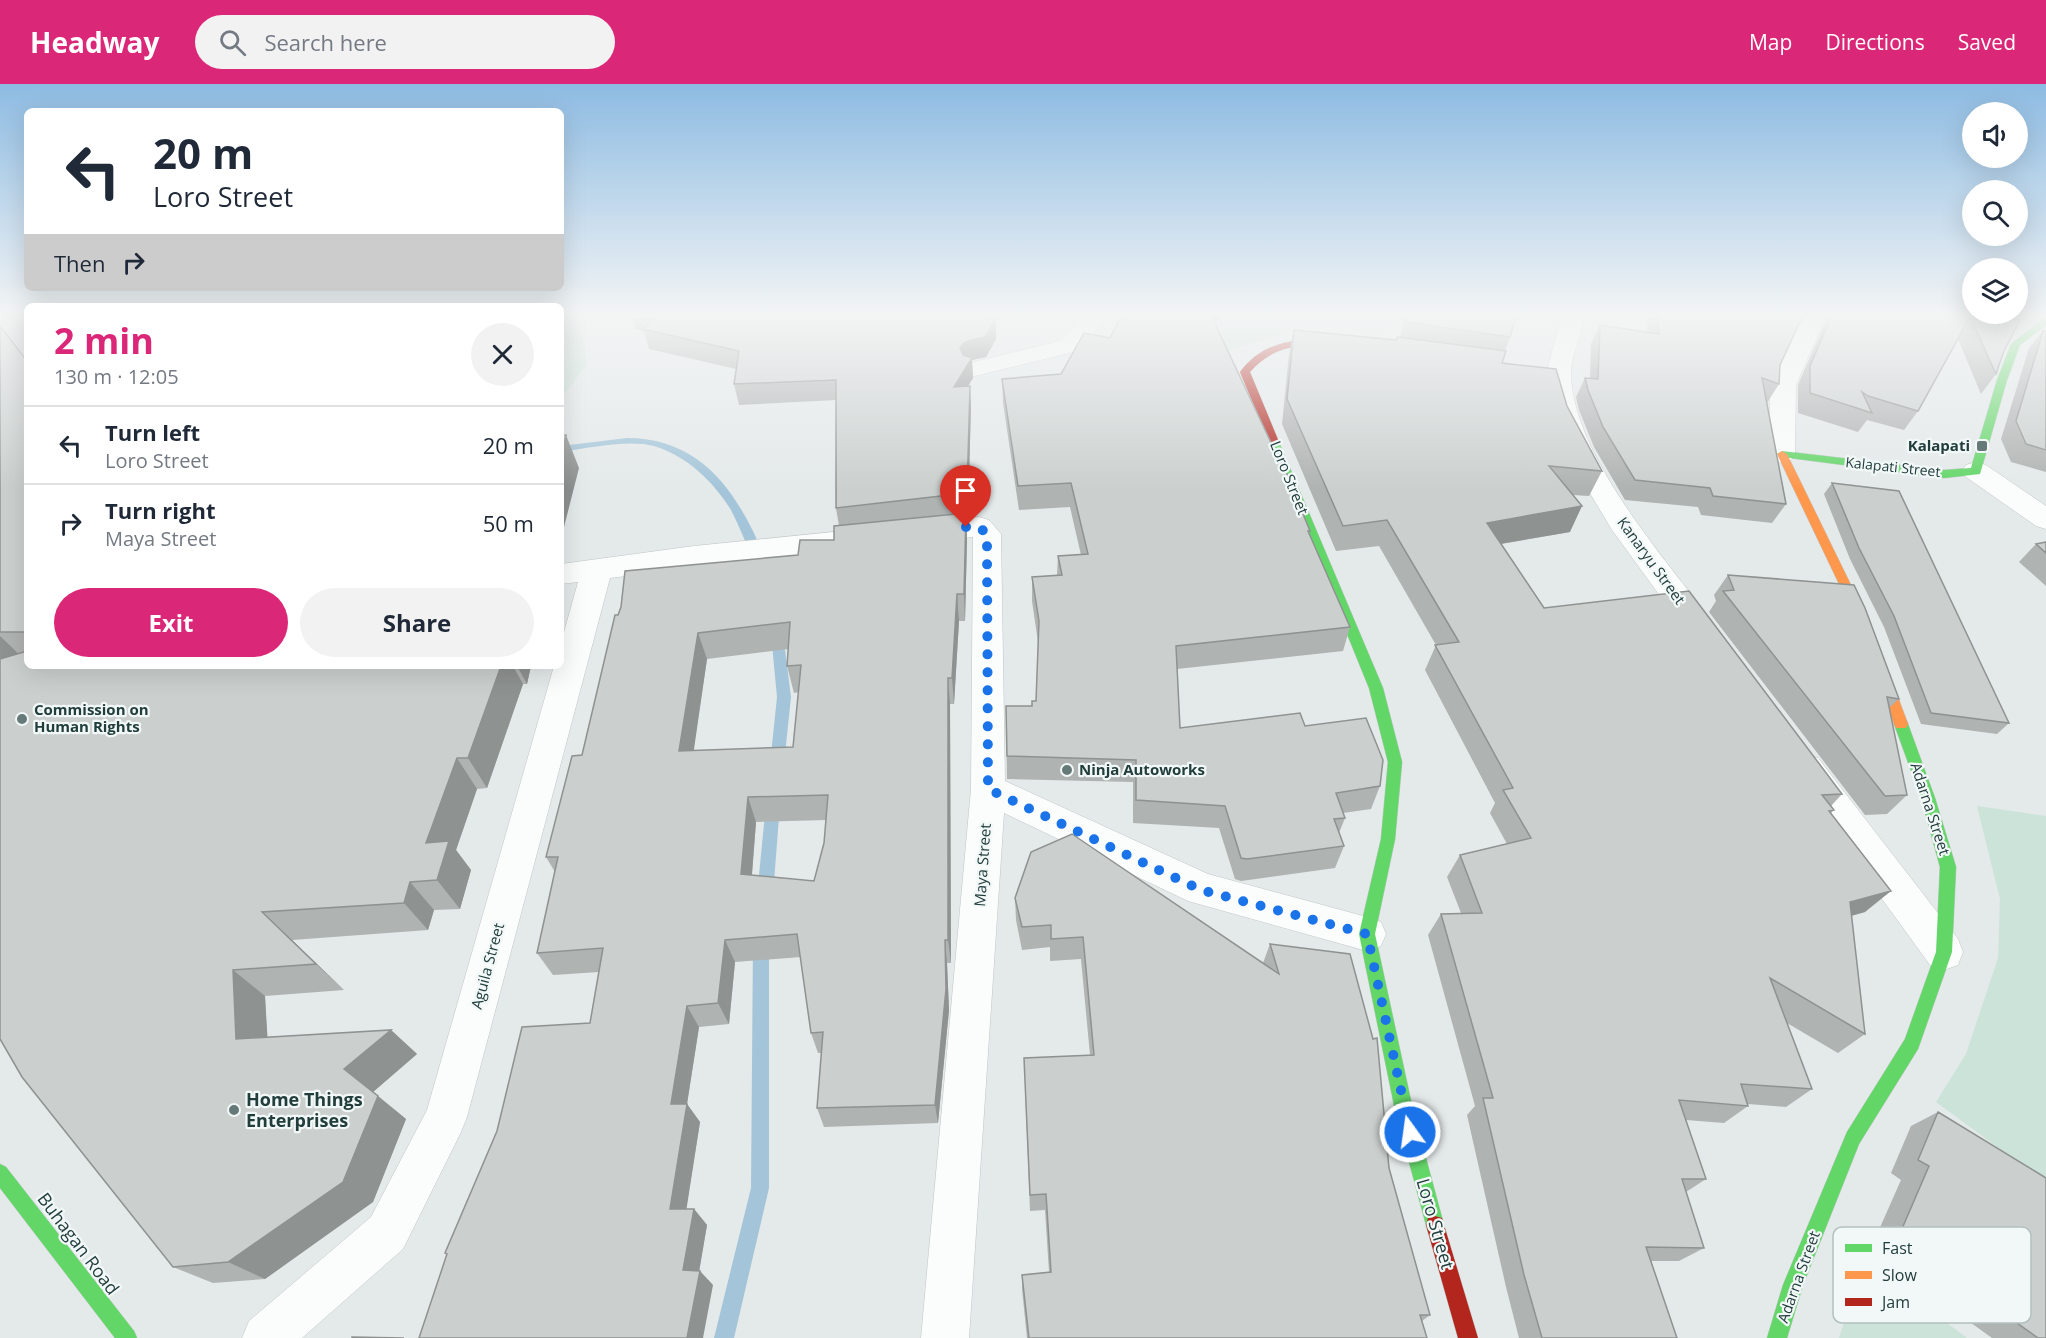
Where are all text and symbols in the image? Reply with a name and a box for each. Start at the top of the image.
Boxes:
search box [195,15,615,69]
text: Headway [30,23,159,61]
icon: search [216,26,249,59]
text: Search here [264,27,387,57]
text: Map [1749,28,1792,56]
text: Directions [1825,28,1925,56]
text: Saved [1958,28,2016,56]
map controls [1962,102,2028,324]
button: sound [1962,102,2028,168]
text: 20 m [153,124,253,181]
icon: left [54,132,132,210]
text: Loro Street [153,178,293,215]
button: search [1962,180,2028,246]
icon: right [117,246,150,279]
text: Then [54,248,105,278]
button: layers [1962,258,2028,324]
text: 2 min [54,316,154,365]
button: close [471,323,534,386]
text: 130 m · 12:05 [54,363,179,390]
text: Turn left [105,417,200,447]
icon: left [54,429,87,462]
text: 20 m [483,430,534,460]
place label: Kalapati [1908,435,1970,455]
street label: Loro Street [1266,438,1314,517]
marker: Kalapati [1975,439,1989,453]
text: Loro Street [105,447,209,474]
street label: Kalapati Street [1845,452,1941,481]
pin [940,465,991,527]
icon: arrive [949,474,982,507]
text: Turn right [105,495,216,525]
icon: right [54,507,87,540]
text: 50 m [483,508,534,538]
street label: Kanaryu Street [1613,513,1690,608]
text: Maya Street [105,525,216,552]
button: Exit [54,588,288,657]
button: Share [300,588,534,657]
place label: Commission on Human Rights [34,699,149,736]
marker: Commission on Human Rights [15,712,29,726]
place label: Ninja Autoworks [1079,759,1205,779]
street label: Adarna Street [1907,760,1955,858]
marker: Ninja Autoworks [1060,763,1074,777]
street label: Maya Street [969,823,995,907]
street label: Aguila Street [466,920,508,1011]
place label: Home Things Enterprises [246,1087,363,1132]
position arrow [1378,1100,1442,1164]
marker: Home Things Enterprises [227,1103,241,1117]
street label: Loro Street [1412,1176,1460,1272]
street label: Buhagan Road [32,1187,125,1299]
legend [1833,1227,2031,1323]
street label: Adarna Street [1772,1228,1824,1325]
text: Fast [1882,1237,1913,1259]
text: Slow [1882,1264,1917,1286]
text: Jam [1880,1291,1910,1313]

